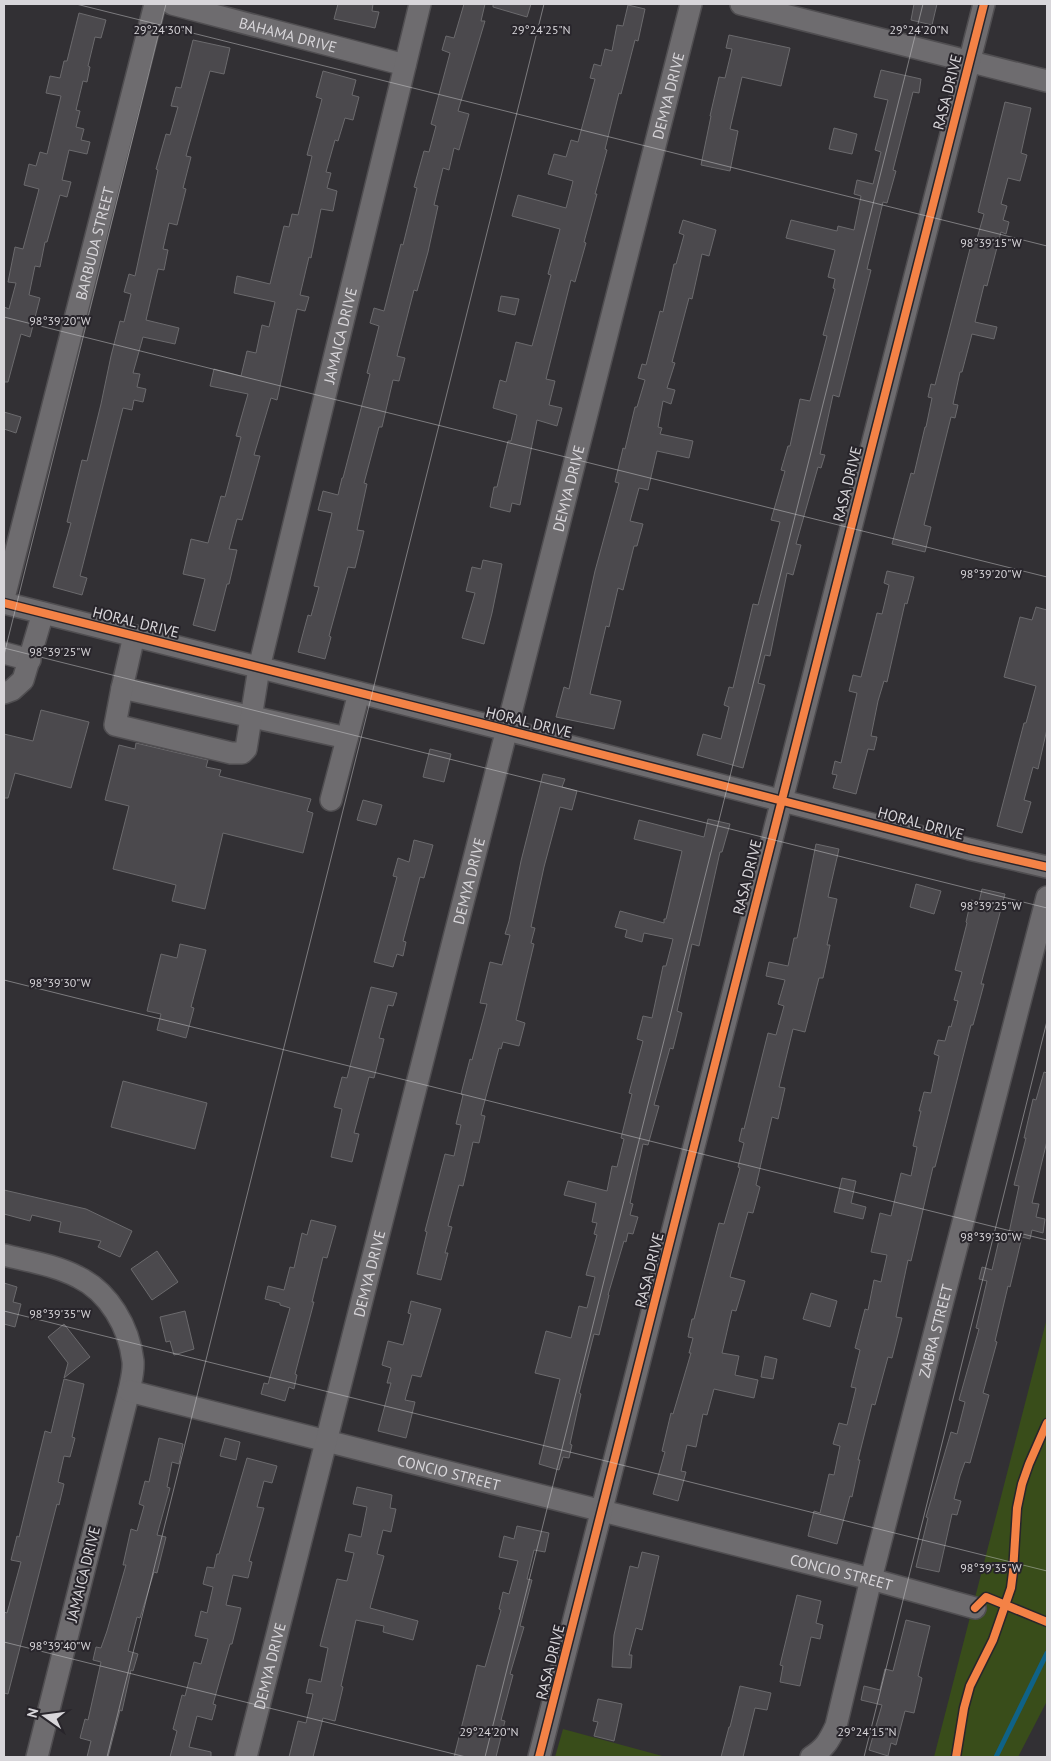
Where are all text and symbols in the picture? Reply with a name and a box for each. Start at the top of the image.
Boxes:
street label: BAHAMA DRIVE [237,13,339,56]
text: 29°24'30"N [133,22,193,37]
text: 29°24'25"N [511,22,571,37]
text: 29°24'20"N [889,22,949,37]
street label: DEMYA DRIVE [648,50,688,141]
street label: RASA DRIVE [928,52,966,132]
street label: BARBUDA STREET [71,184,118,302]
text: 98°39'15"W [960,235,1022,250]
street label: JAMAICA DRIVE [319,285,360,386]
text: 98°39'20"W [29,313,91,328]
street label: DEMYA DRIVE [548,443,588,534]
street label: RASA DRIVE [828,444,866,524]
text: 98°39'20"W [960,566,1022,581]
street label: HORAL DRIVE [91,602,181,642]
text: 98°39'25"W [29,644,91,659]
street label: HORAL DRIVE [484,702,574,742]
street label: HORAL DRIVE [876,802,966,844]
street label: DEMYA DRIVE [448,835,489,926]
street label: RASA DRIVE [728,837,766,917]
text: 98°39'25"W [960,898,1022,913]
text: 98°39'30"W [29,975,91,990]
street label: DEMYA DRIVE [349,1228,389,1319]
text: 98°39'30"W [960,1229,1022,1244]
street label: RASA DRIVE [630,1230,668,1310]
street label: ZABRA STREET [914,1281,956,1380]
text: 98°39'35"W [29,1306,91,1321]
street label: CONCIO STREET [395,1450,503,1494]
street label: JAMAICA DRIVE [62,1524,104,1625]
street label: CONCIO STREET [788,1549,896,1594]
text: 98°39'35"W [960,1560,1022,1575]
street label: DEMYA DRIVE [249,1620,289,1711]
street label: RASA DRIVE [531,1622,569,1702]
text: 98°39'40"W [29,1638,91,1653]
north arrow [20,1691,70,1741]
text: N [23,1706,42,1719]
text: 29°24'20"N [459,1724,519,1739]
text: 29°24'15"N [837,1724,897,1739]

